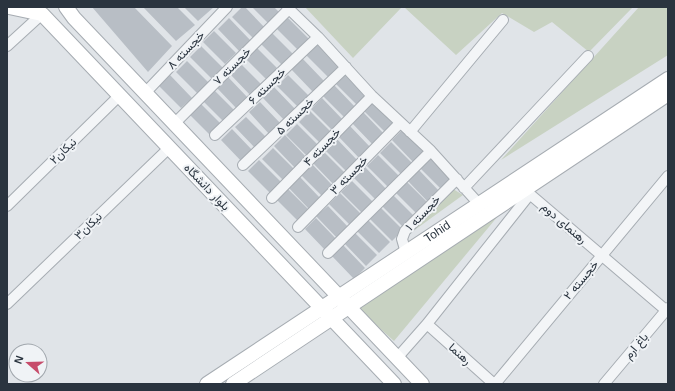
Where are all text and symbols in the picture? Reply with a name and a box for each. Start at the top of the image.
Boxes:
street label: خجسته ۸ [164,28,208,72]
street label: خجسته ۷ [210,44,254,88]
street label: خجسته ۶ [245,65,289,107]
street label: خجسته ۵ [273,94,317,138]
street label: خجسته ۴ [301,125,343,169]
street label: نیکان۲ [47,135,79,167]
street label: خجسته ۳ [327,153,371,197]
street label: بلوار دانشگاه [180,161,233,214]
street label: خجسته ۱ [403,192,443,234]
street label: رهنمای دوم [538,199,590,247]
street label: نیکان۳ [71,209,105,243]
street label: Tohid [421,218,453,245]
street label: خجسته ۲ [561,258,601,302]
street label: باغ ارم [621,330,653,363]
street label: رهنما [445,340,474,369]
north arrow [8,343,48,383]
text: N [12,354,26,365]

